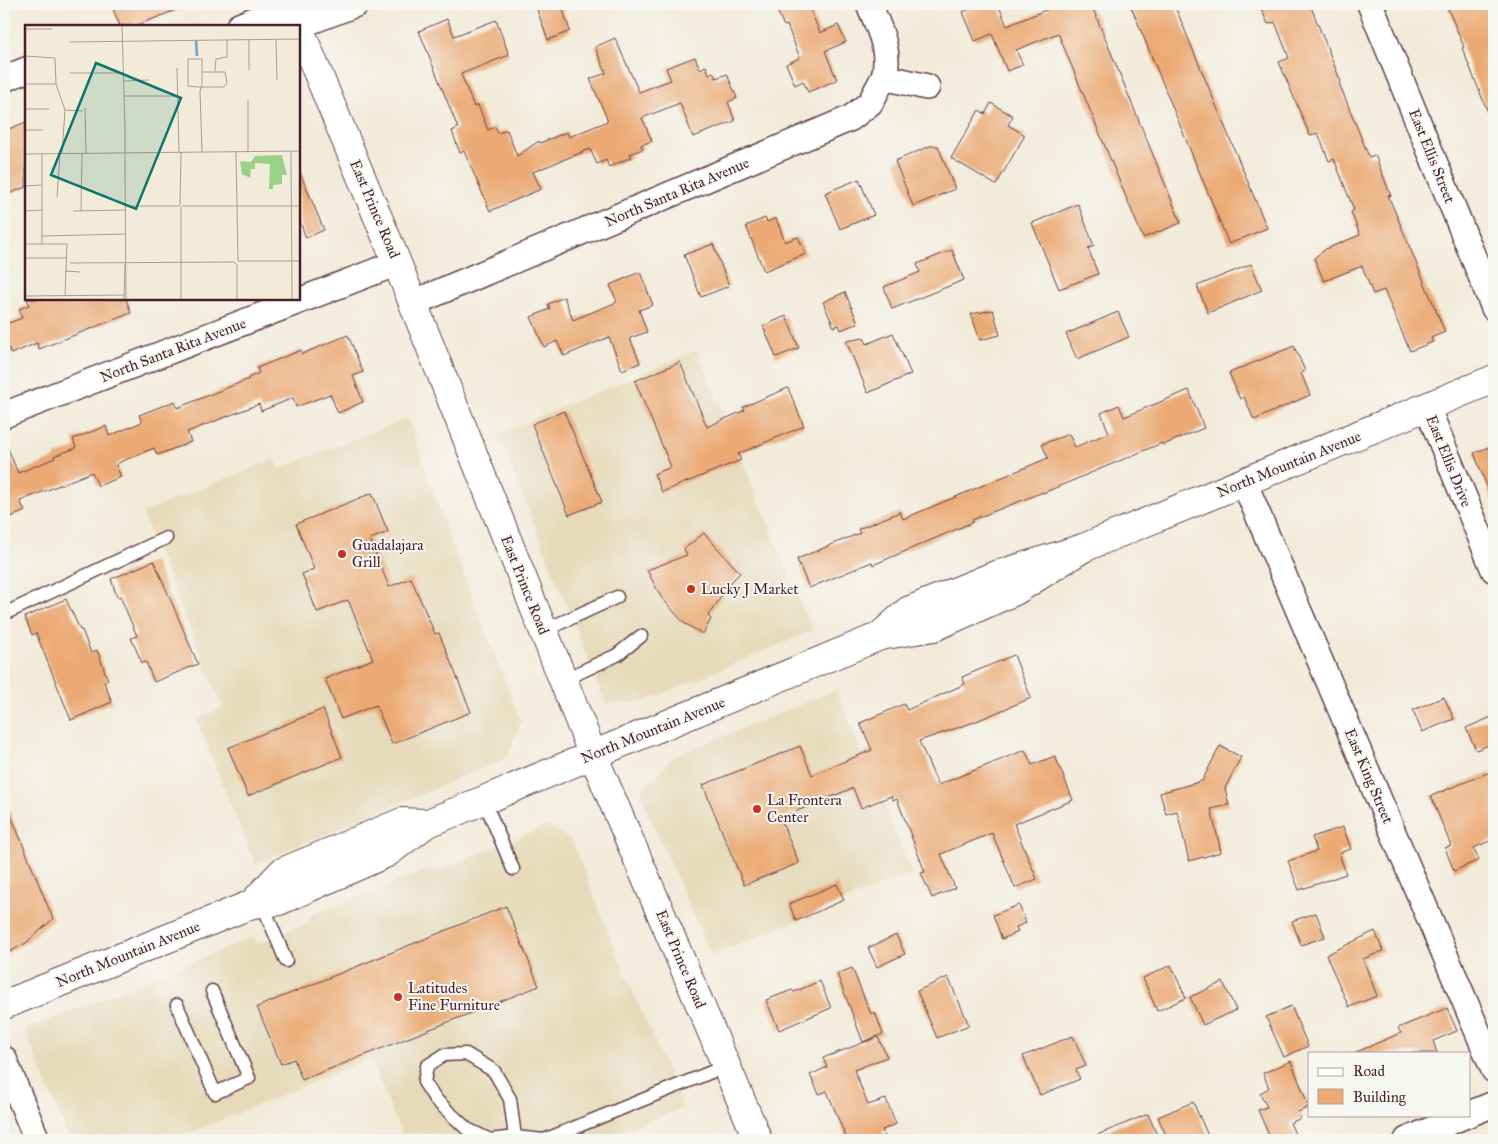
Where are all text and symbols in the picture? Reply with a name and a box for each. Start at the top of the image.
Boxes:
inset map [25,25,300,300]
street label: East Ellis Street [1405,106,1459,206]
street label: North Santa Rita Avenue [602,153,752,231]
street label: East Prince Road [346,157,404,261]
street label: North Santa Rita Avenue [97,314,249,386]
street label: East Ellis Drive [1422,412,1476,510]
street label: North Mountain Avenue [1214,427,1364,501]
street label: East Prince Road [497,533,553,638]
place label: Guadalajara Grill [352,536,424,571]
marker: Guadalajara Grill [336,548,348,560]
place label: Lucky J Market [701,580,799,599]
marker: Lucky J Market [685,583,697,595]
street label: North Mountain Avenue [578,693,728,767]
street label: East King Street [1341,726,1397,827]
place label: La Frontera Center [767,791,843,826]
marker: La Frontera Center [751,803,763,815]
street label: East Prince Road [652,907,710,1011]
street label: North Mountain Avenue [53,917,203,991]
place label: Latitudes Fine Furniture [408,979,500,1014]
marker: Latitudes Fine Furniture [392,991,404,1003]
legend [1308,1052,1470,1116]
text: Road [1353,1062,1385,1080]
text: Building [1353,1088,1407,1106]

